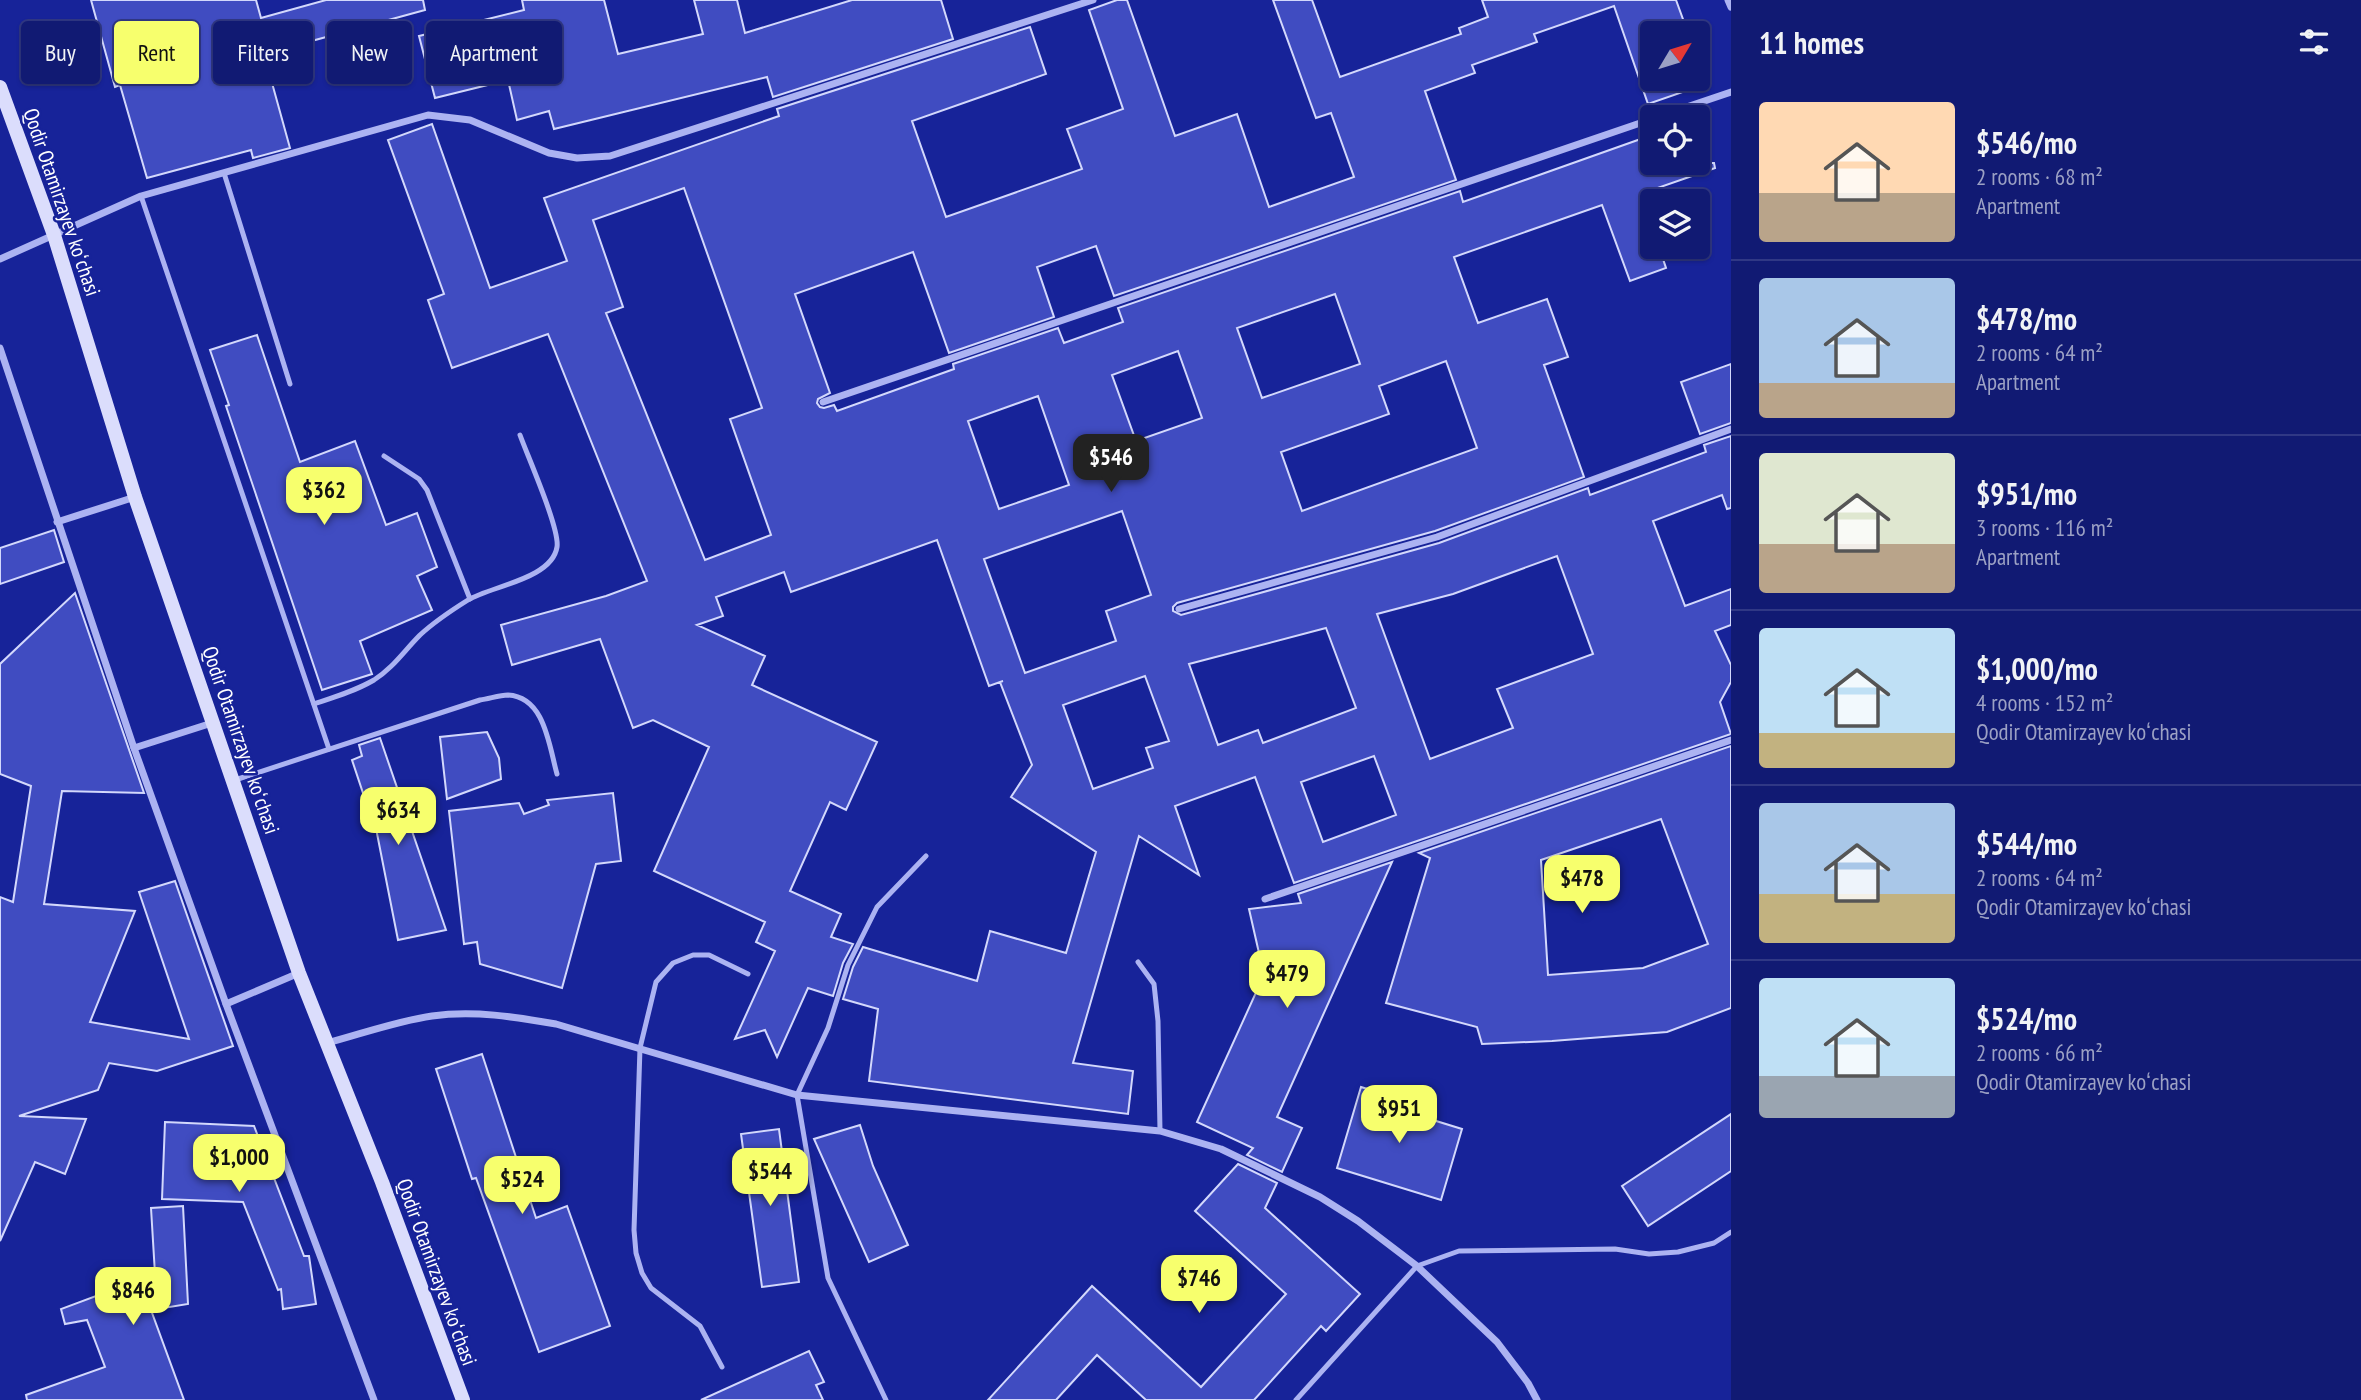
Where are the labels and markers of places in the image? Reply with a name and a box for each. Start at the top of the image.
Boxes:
pin: $546 [1070,434,1152,494]
pin: $362 [283,468,365,527]
pin: $634 [357,788,439,847]
pin: $478 [1541,856,1623,915]
pin: $479 [1246,950,1328,1010]
pin: $951 [1358,1086,1440,1145]
pin: $1,000 [182,1134,296,1194]
pin: $544 [729,1148,811,1208]
pin: $524 [481,1156,563,1216]
pin: $746 [1158,1256,1240,1315]
pin: $846 [92,1268,174,1327]

